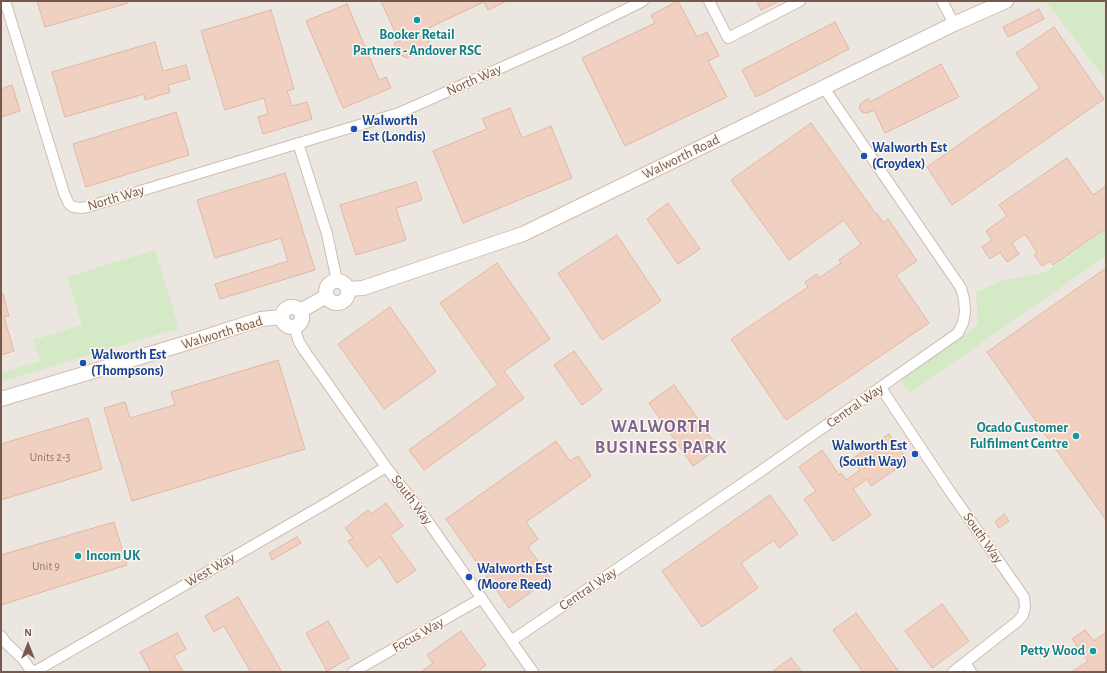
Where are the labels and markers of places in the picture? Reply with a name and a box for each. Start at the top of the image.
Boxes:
marker: Booker Retail Partners - Andover RSC [412,15,422,25]
place label: Booker Retail Partners - Andover RSC [353,27,481,60]
place label: Walworth Est (Londis) [362,113,426,146]
marker: Walworth Est (Londis) [349,124,359,134]
place label: Walworth Est (Croydex) [872,140,947,172]
marker: Walworth Est (Croydex) [859,151,869,161]
place label: Walworth Est (Thompsons) [91,347,166,380]
marker: Walworth Est (Thompsons) [78,358,88,368]
place label: Ocado Customer Fulfilment Centre [970,420,1068,452]
marker: Ocado Customer Fulfilment Centre [1071,431,1081,441]
place label: Walworth Est (South Way) [832,438,907,470]
marker: Walworth Est (South Way) [910,449,920,459]
place label: Incom UK [86,548,140,564]
marker: Incom UK [73,551,83,561]
place label: Walworth Est (Moore Reed) [477,561,552,594]
marker: Walworth Est (Moore Reed) [464,572,474,582]
place label: Petty Wood [1020,643,1085,659]
marker: Petty Wood [1088,646,1098,656]

